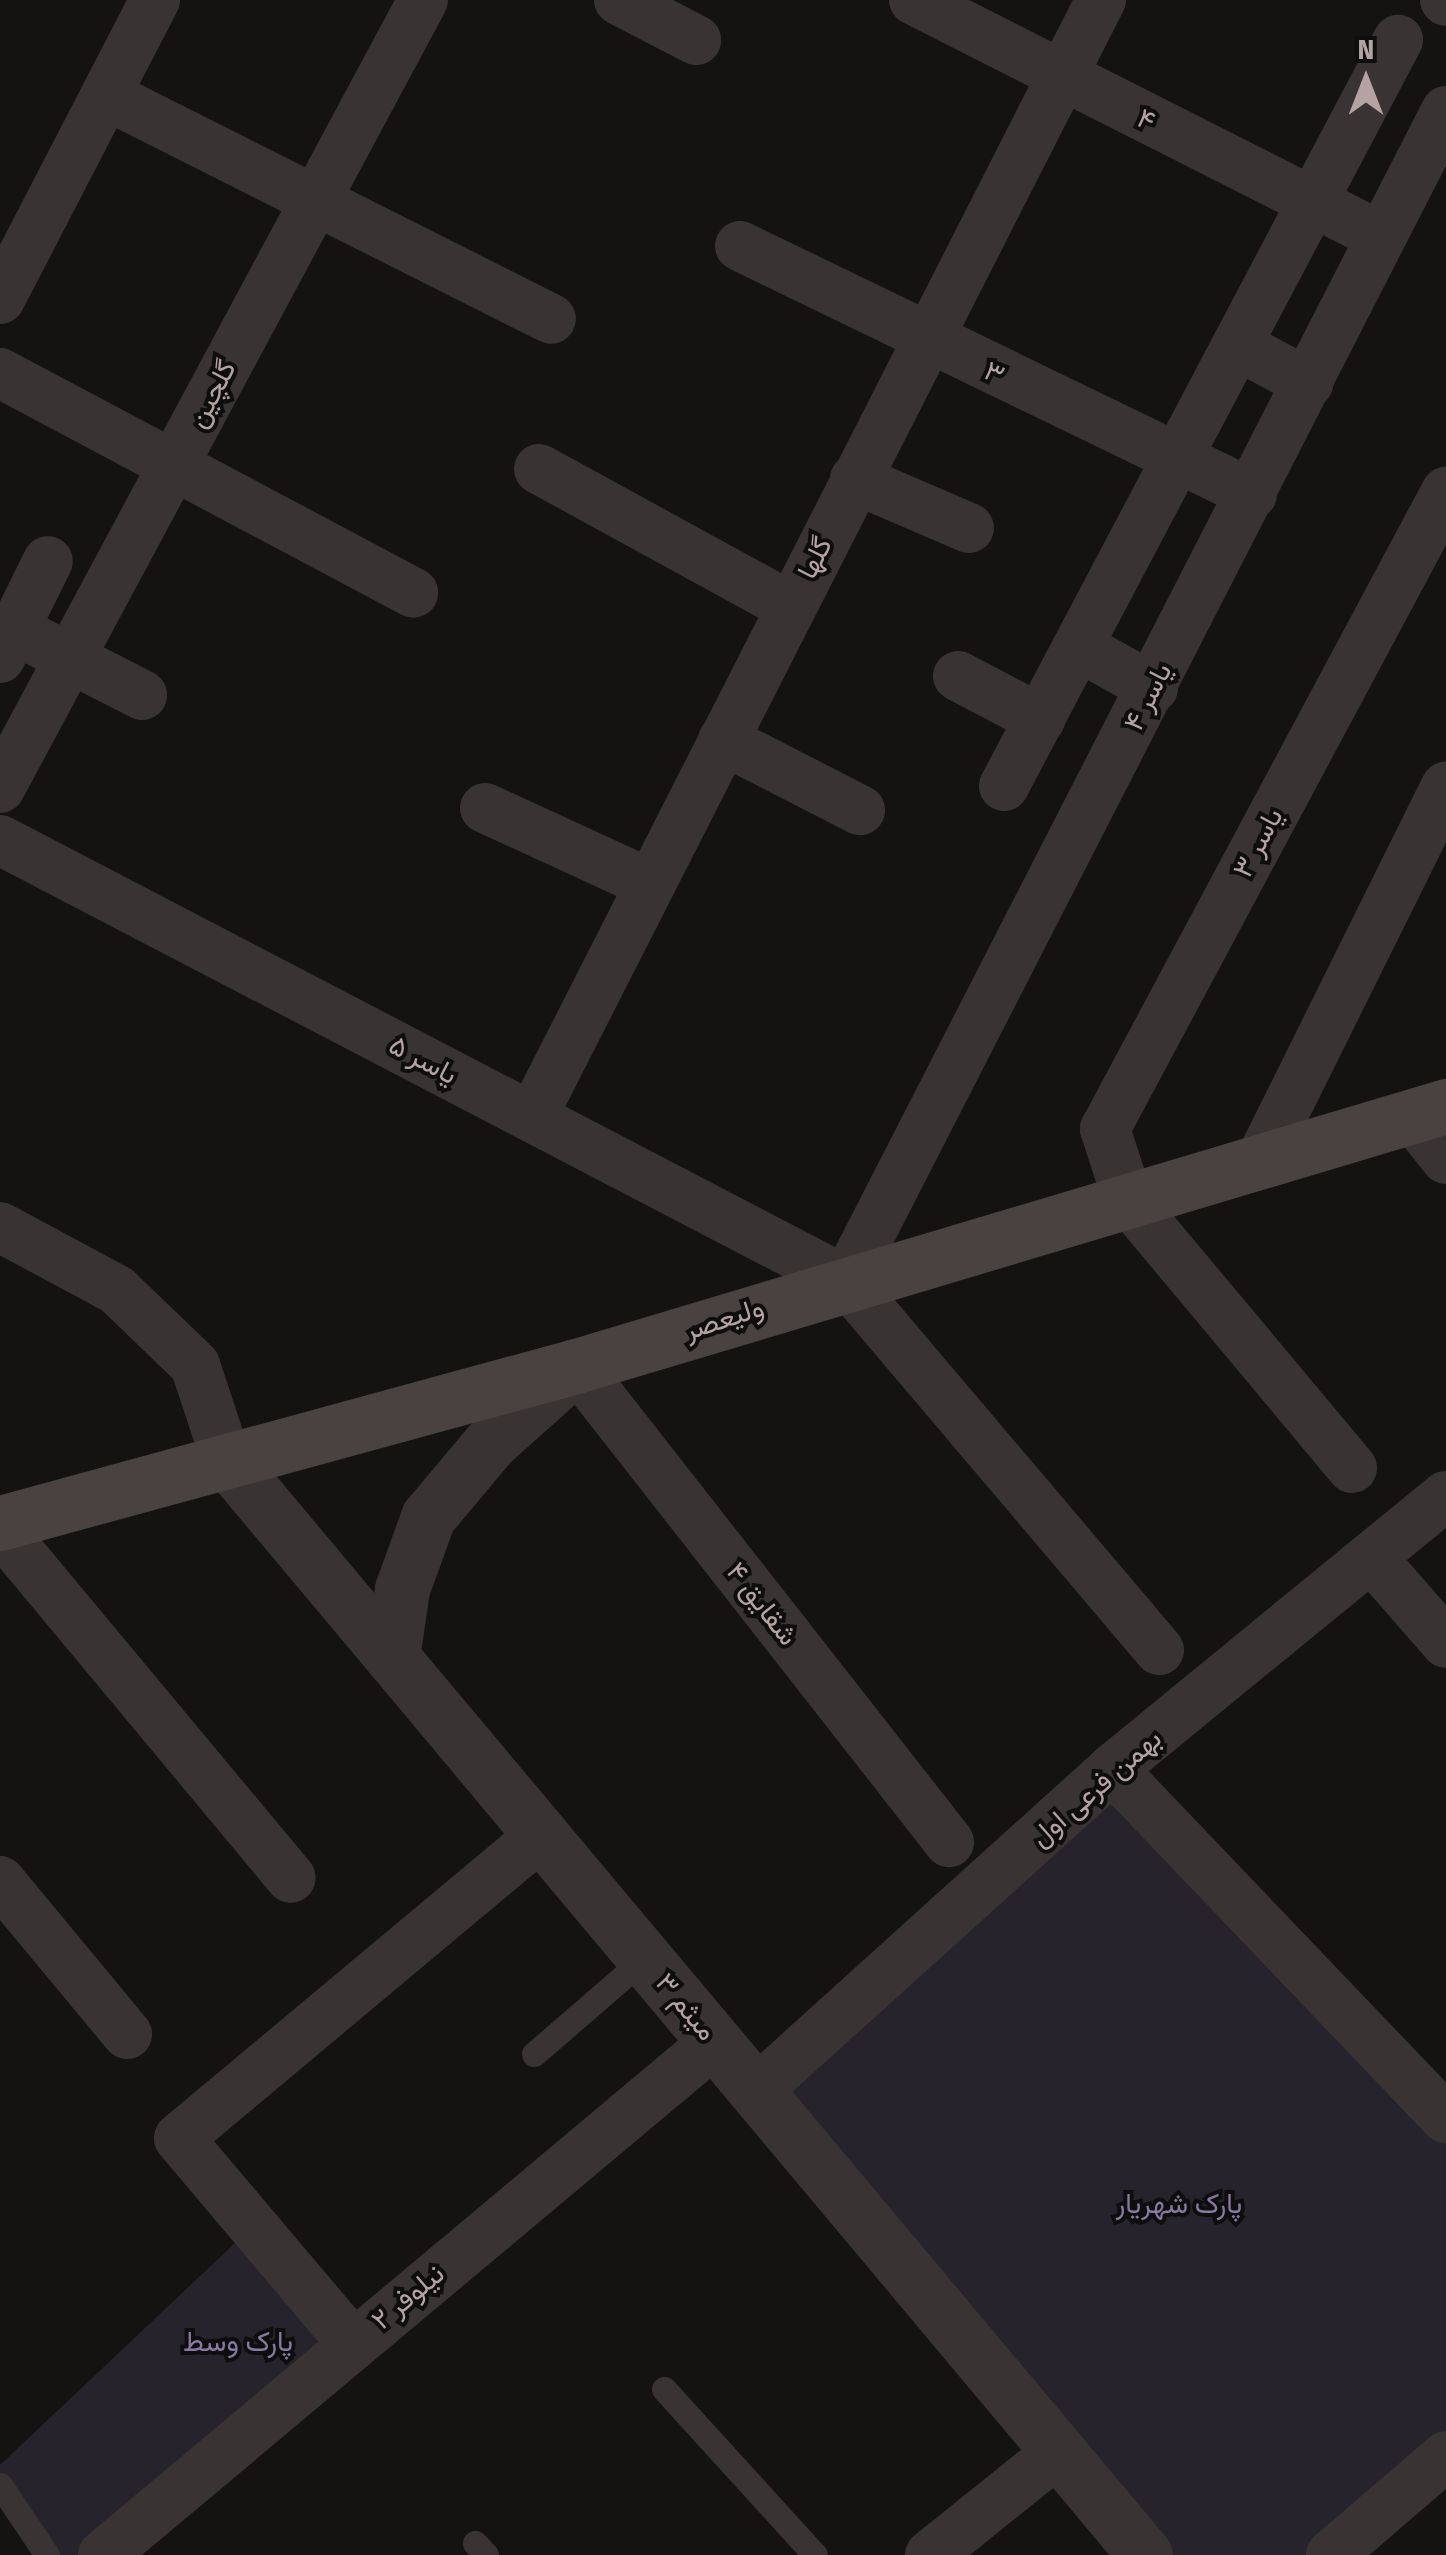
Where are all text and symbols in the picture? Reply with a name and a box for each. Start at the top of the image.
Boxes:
north arrow [1316,30,1416,130]
text: N [1358,33,1374,66]
street label: ۴ [1131,101,1161,139]
street label: گلچین [180,354,244,434]
street label: ۳ [978,354,1010,392]
street label: گلها [790,531,840,585]
street label: یاسر ۴ [1117,658,1179,736]
street label: یاسر ۳ [1226,802,1290,884]
street label: یاسر ۵ [383,1028,463,1092]
street label: ولیعصر [680,1290,768,1348]
street label: شقایق ۴ [719,1556,805,1652]
street label: بهمن فرعی اول [1024,1722,1168,1854]
street label: میثم ۳ [648,1966,724,2048]
park label: پارک شهریار [1116,2187,1242,2221]
street label: نیلوفر ۲ [365,2257,451,2337]
park label: پارک وسط [183,2325,293,2359]

